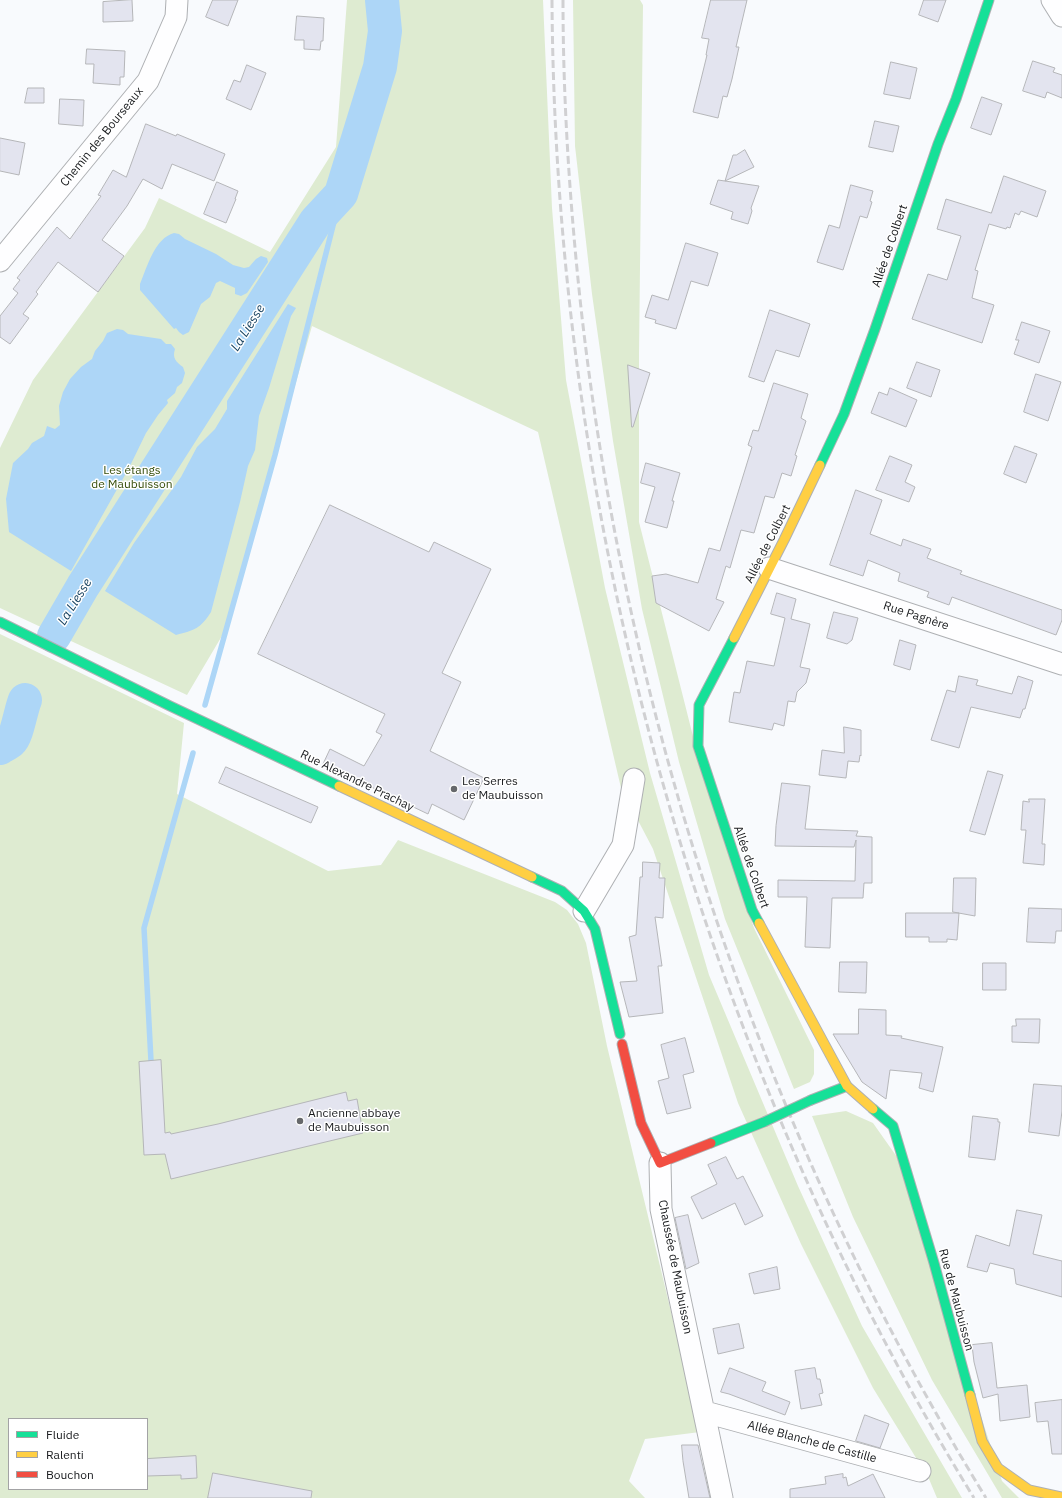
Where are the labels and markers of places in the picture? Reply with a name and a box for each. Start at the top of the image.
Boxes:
place label: Les Serres de Maubuisson [462,775,543,803]
marker: Les Serres de Maubuisson [449,784,459,794]
place label: Ancienne abbaye de Maubuisson [308,1107,400,1135]
marker: Ancienne abbaye de Maubuisson [295,1116,305,1126]

